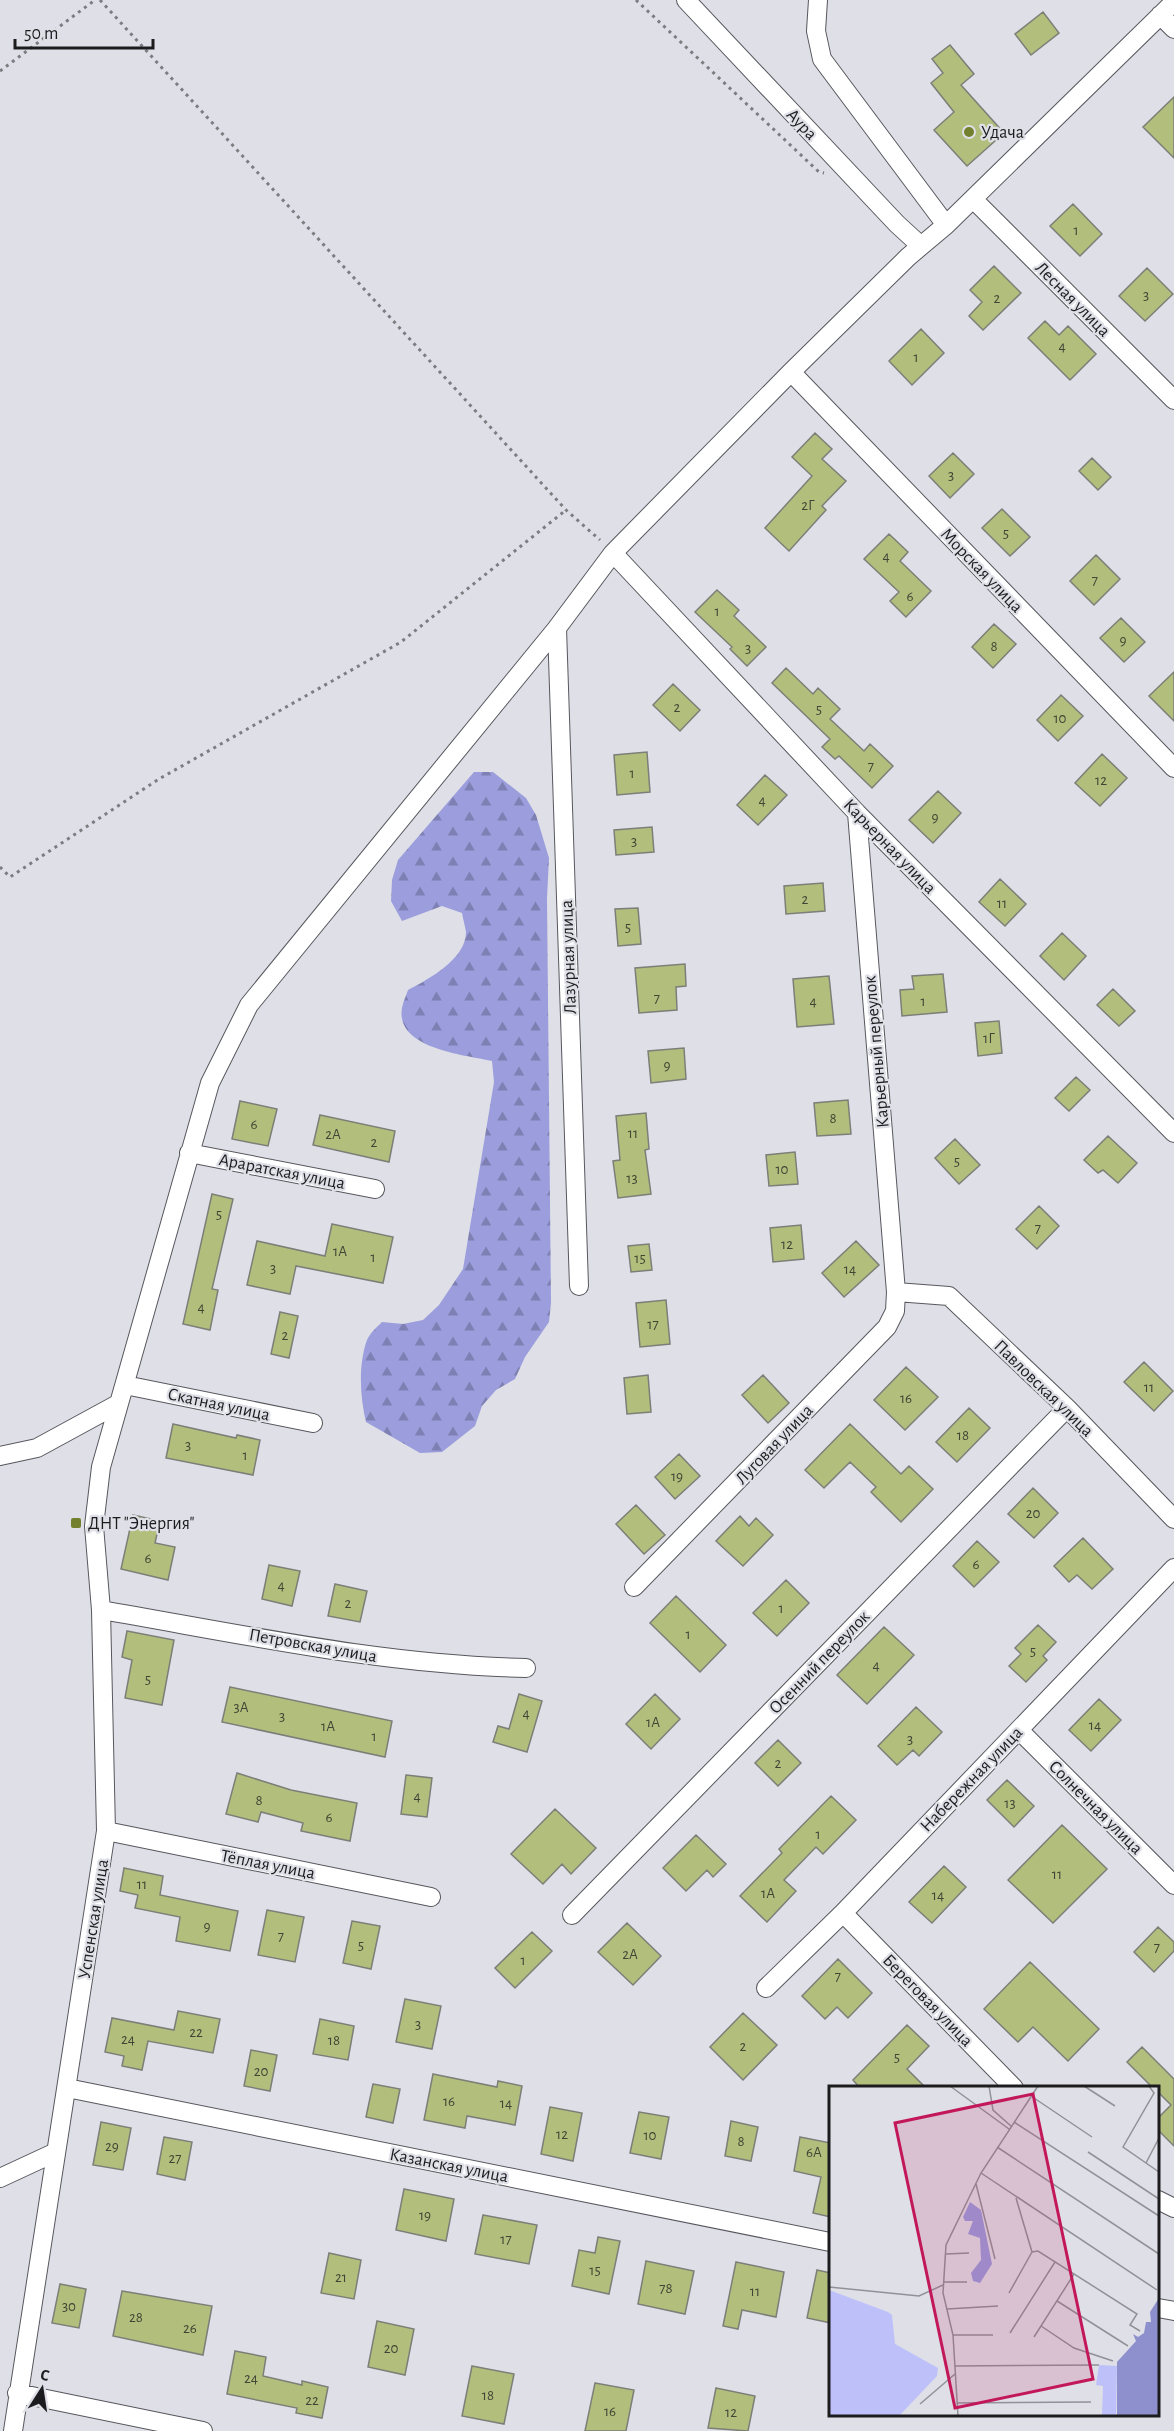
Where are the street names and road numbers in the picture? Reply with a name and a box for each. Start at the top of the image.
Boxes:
street label: Аура [783,106,820,144]
street label: Лесная улица [1031,259,1113,341]
street label: Морская улица [937,525,1026,616]
street label: Карьерная улица [840,796,939,898]
street label: Лазурная улица [558,900,580,1014]
street label: Карьерный переулок [861,974,893,1129]
street label: Араратская улица [217,1151,347,1193]
street label: Павловская улица [990,1337,1097,1441]
street label: Скатная улица [166,1385,272,1425]
street label: Луговая улица [733,1401,817,1488]
street label: Осенний переулок [766,1607,874,1718]
street label: Петровская улица [247,1626,378,1666]
street label: Набережная улица [916,1723,1026,1836]
street label: Солнечная улица [1045,1757,1146,1858]
street label: Тёплая улица [219,1847,316,1883]
street label: Успенская улица [76,1858,112,1980]
street label: Береговая улица [879,1951,976,2050]
street label: Казанская улица [388,2146,510,2186]

